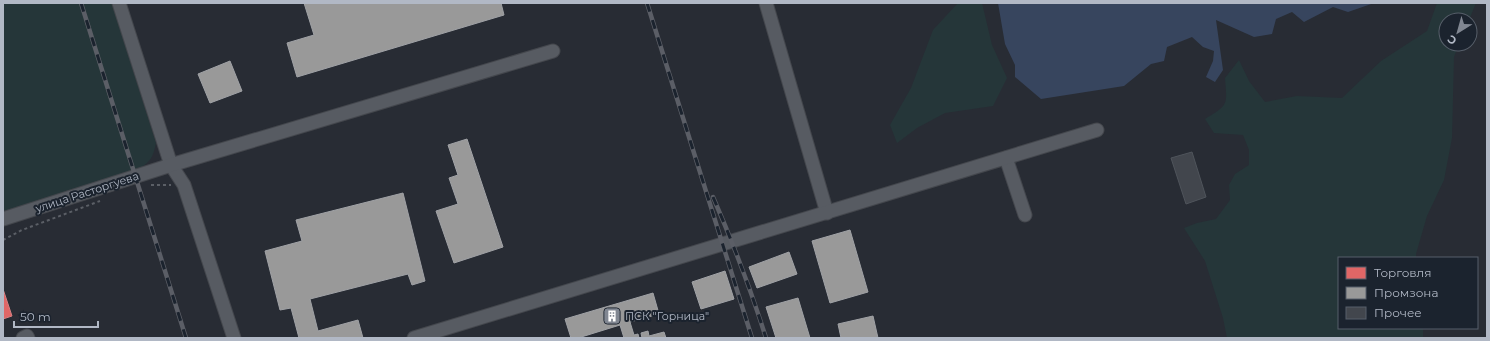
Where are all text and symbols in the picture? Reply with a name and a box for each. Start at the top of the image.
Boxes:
north arrow [1438,12,1478,52]
text: С [1445,32,1459,48]
street label: улица Расторгуева [33,169,140,216]
legend [1338,257,1478,329]
text: Торговля [1374,265,1431,280]
text: Промзона [1374,285,1438,300]
scale bar [14,303,98,329]
text: Прочее [1374,305,1422,320]
building icon: ПСК "Горница" [602,306,622,326]
text: 50 m [20,309,51,324]
place label: ПСК "Горница" [625,309,709,323]

